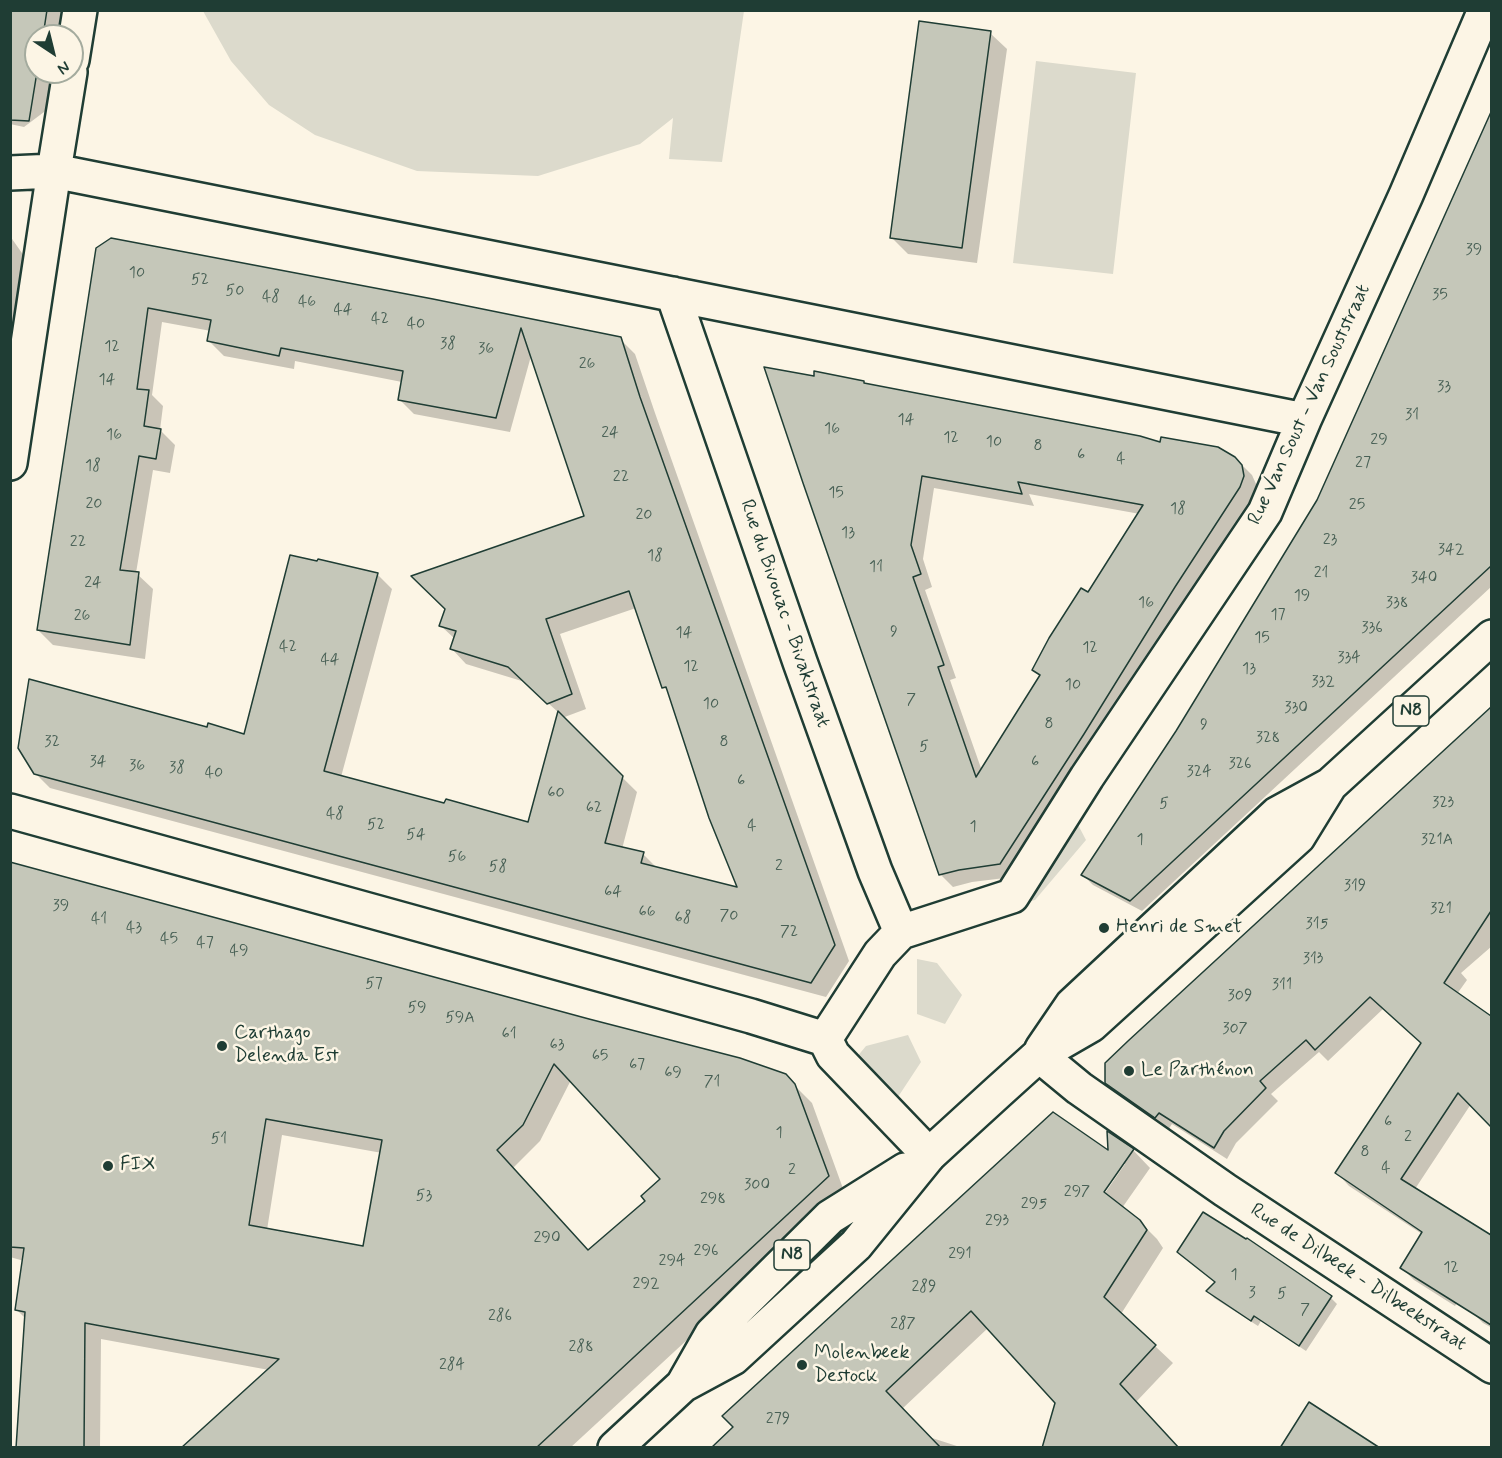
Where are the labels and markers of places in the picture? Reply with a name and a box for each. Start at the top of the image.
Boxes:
place label: Henri de Smet [1116,916,1242,940]
marker: Henri de Smet [1097,921,1111,935]
place label: Carthago Delenda Est [234,1022,339,1069]
marker: Carthago Delenda Est [215,1039,229,1053]
place label: Le Parthénon [1141,1059,1254,1083]
marker: Le Parthénon [1122,1064,1136,1078]
place label: FIX [120,1154,156,1178]
marker: FIX [101,1159,115,1173]
place label: Molenbeek Destock [814,1342,910,1389]
marker: Molenbeek Destock [795,1358,809,1372]

